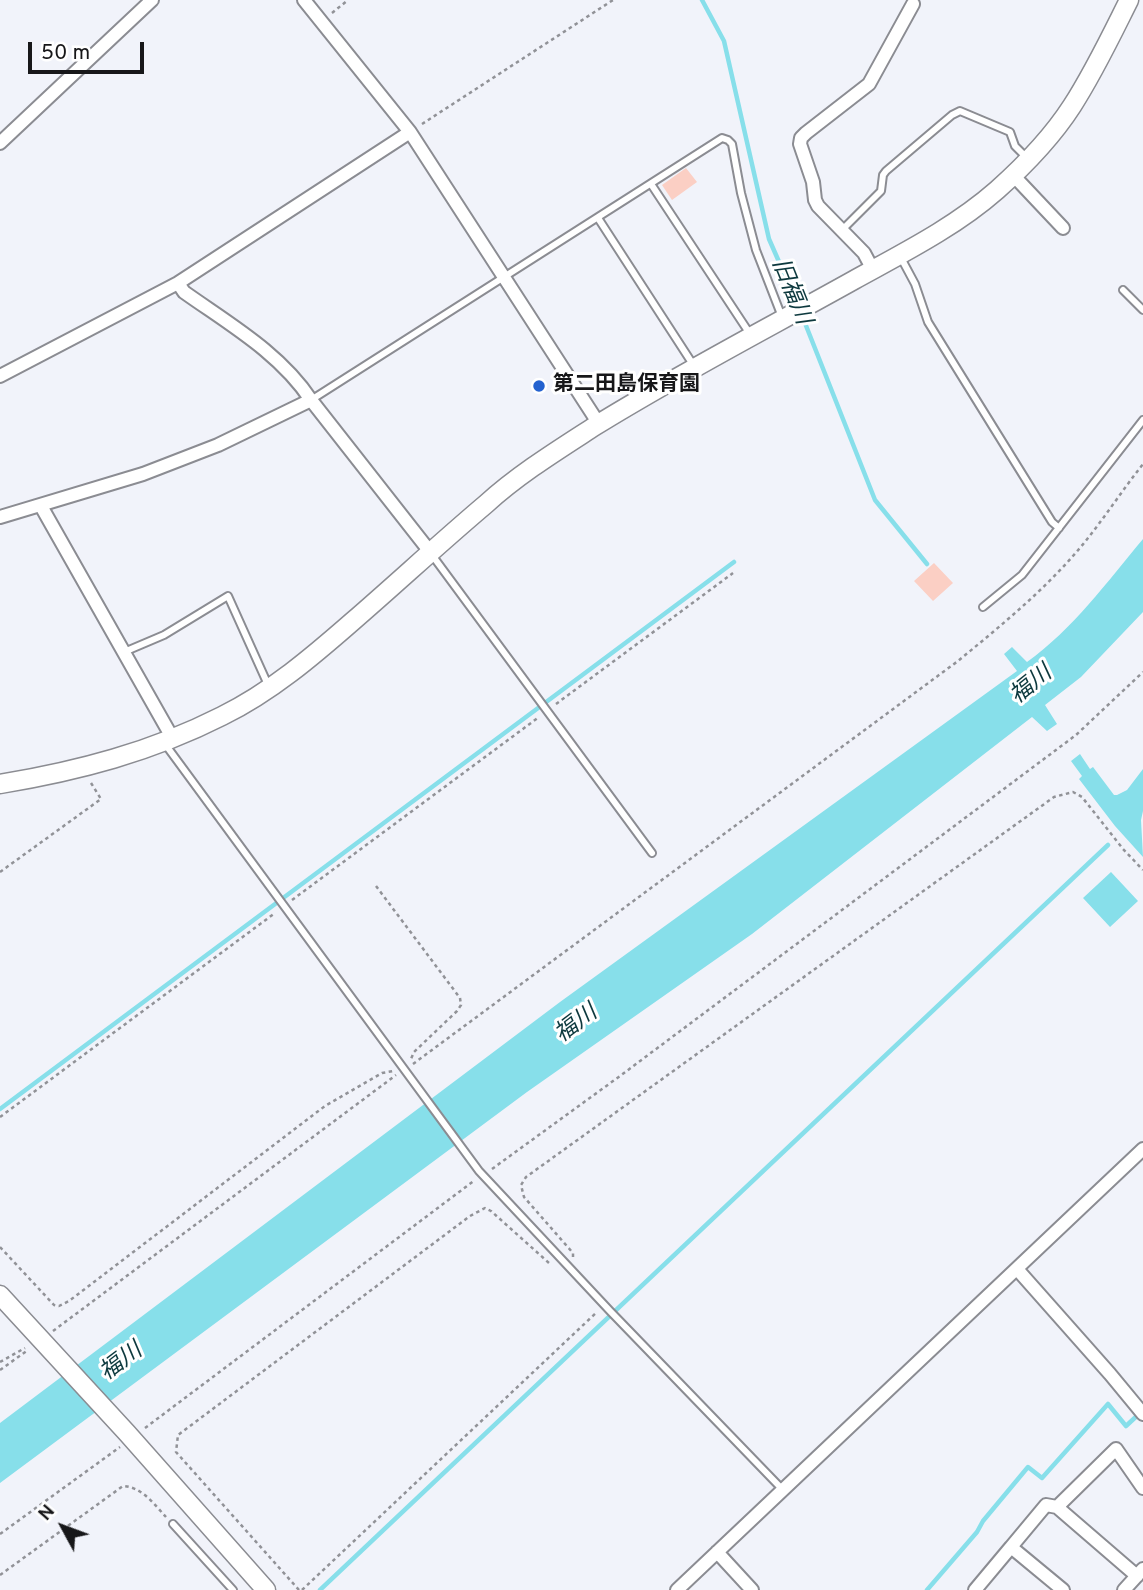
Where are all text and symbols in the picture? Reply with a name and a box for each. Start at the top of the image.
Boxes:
scale bar [32,28,147,72]
text: 50 m [41,40,90,67]
water label: 旧福川 [764,255,816,329]
place label: 第二田島保育園 [553,373,700,399]
marker: 第二田島保育園 [531,378,547,394]
water label: 福川 [1005,661,1059,711]
water label: 福川 [550,1000,604,1050]
water label: 福川 [95,1338,149,1388]
north arrow [28,1492,98,1562]
text: N [34,1500,61,1526]

